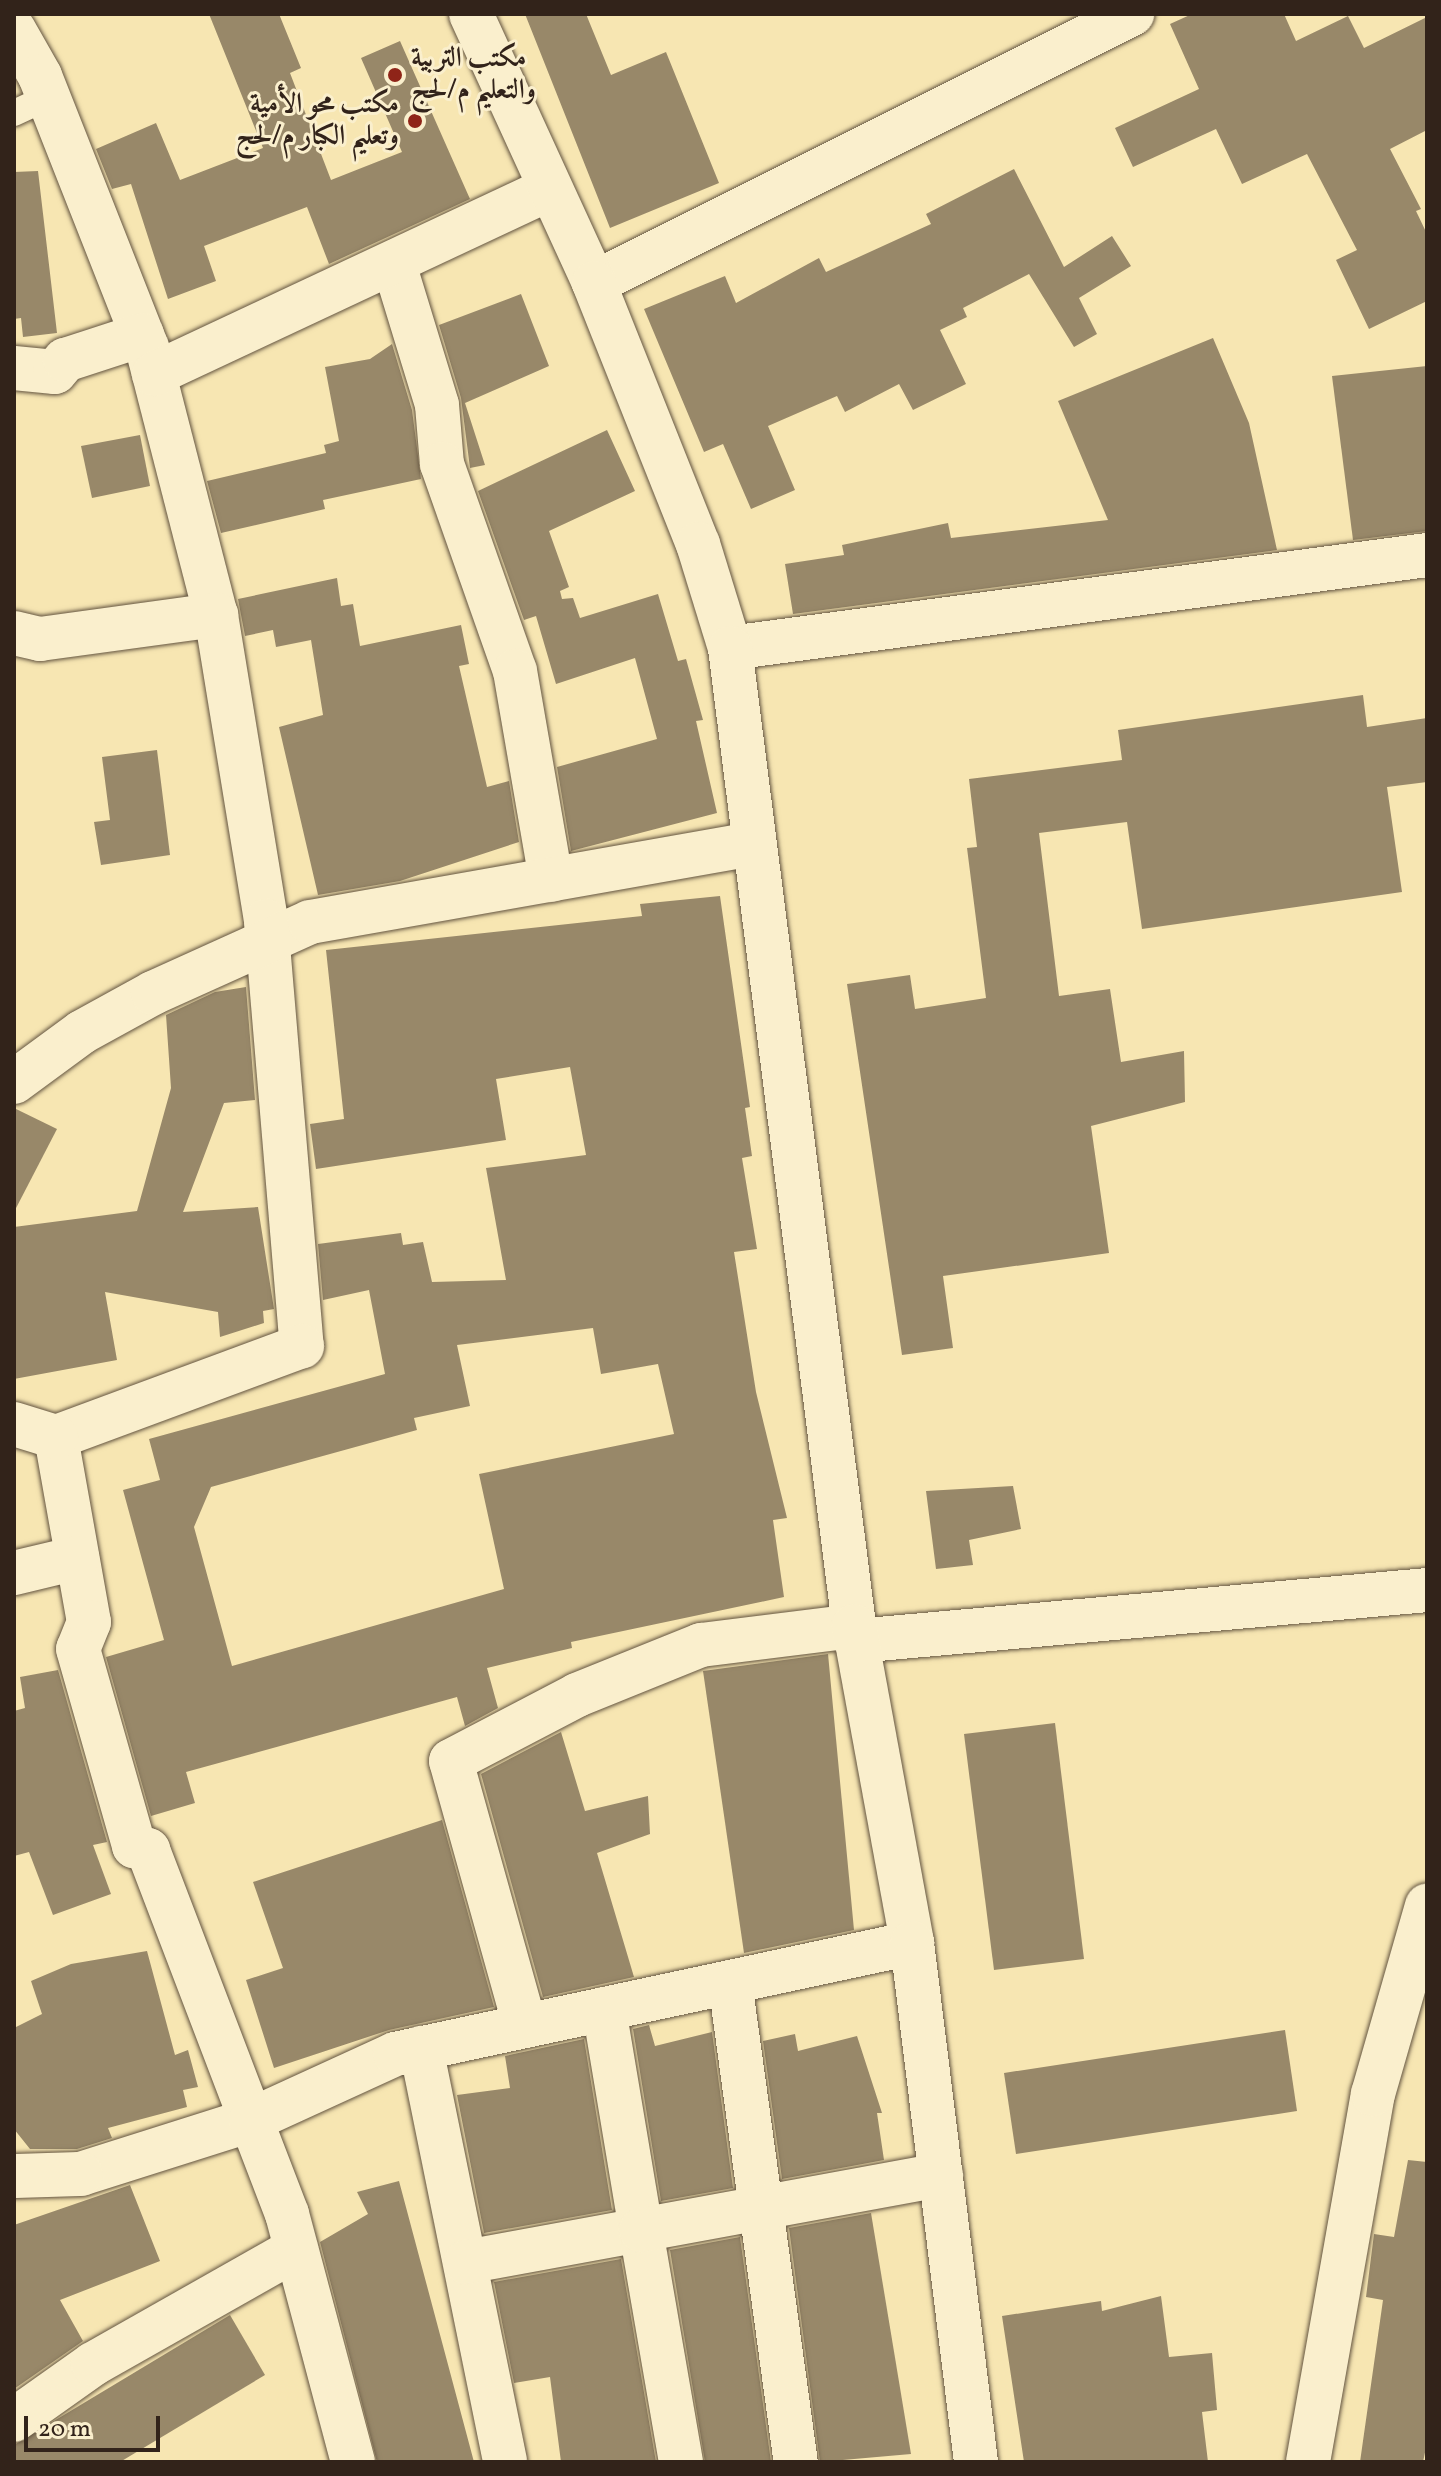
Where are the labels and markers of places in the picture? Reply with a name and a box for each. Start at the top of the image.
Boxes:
place label: مكتب التربية والتعليم م/لحج [411,42,536,108]
marker: مكتب التربية والتعليم م/لحج [386,66,404,84]
place label: مكتب محو الأمية وتعليم الكبار م/لحج [236,88,399,154]
marker: مكتب محو الأمية وتعليم الكبار م/لحج [406,112,424,130]

